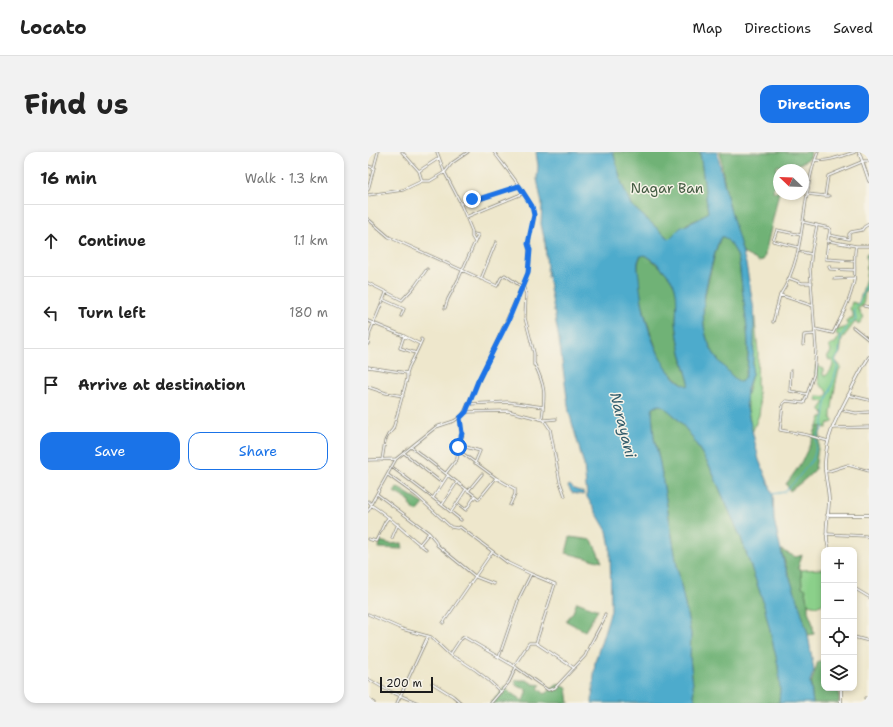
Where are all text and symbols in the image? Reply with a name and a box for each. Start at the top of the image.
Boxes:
text: Locato [20,15,87,40]
text: Map [693,19,723,37]
text: Directions [745,19,811,37]
text: Saved [833,19,873,37]
text: Find us [24,85,129,123]
button: Directions [760,85,869,123]
north arrow [773,164,809,200]
text: 16 min [40,167,97,189]
text: Walk · 1.3 km [245,170,328,187]
park label: Nagar Ban [631,179,704,197]
route end [463,190,481,208]
icon: ahead [40,230,62,252]
text: Continue [78,231,146,251]
text: 1.1 km [293,232,328,249]
icon: left [40,302,62,324]
text: Turn left [78,303,146,323]
text: 180 m [289,304,328,321]
icon: arrive [40,374,62,396]
text: Arrive at destination [78,375,246,395]
water label: Narayani [605,390,641,461]
button: Save [40,432,180,470]
button: Share [188,432,328,470]
route start [449,438,467,456]
map controls [821,547,857,691]
button: + [821,547,857,583]
button: − [821,583,857,619]
button: locate [821,619,857,655]
button: layers [821,655,857,691]
scale bar [380,675,433,694]
text: 200 m [386,676,422,691]

